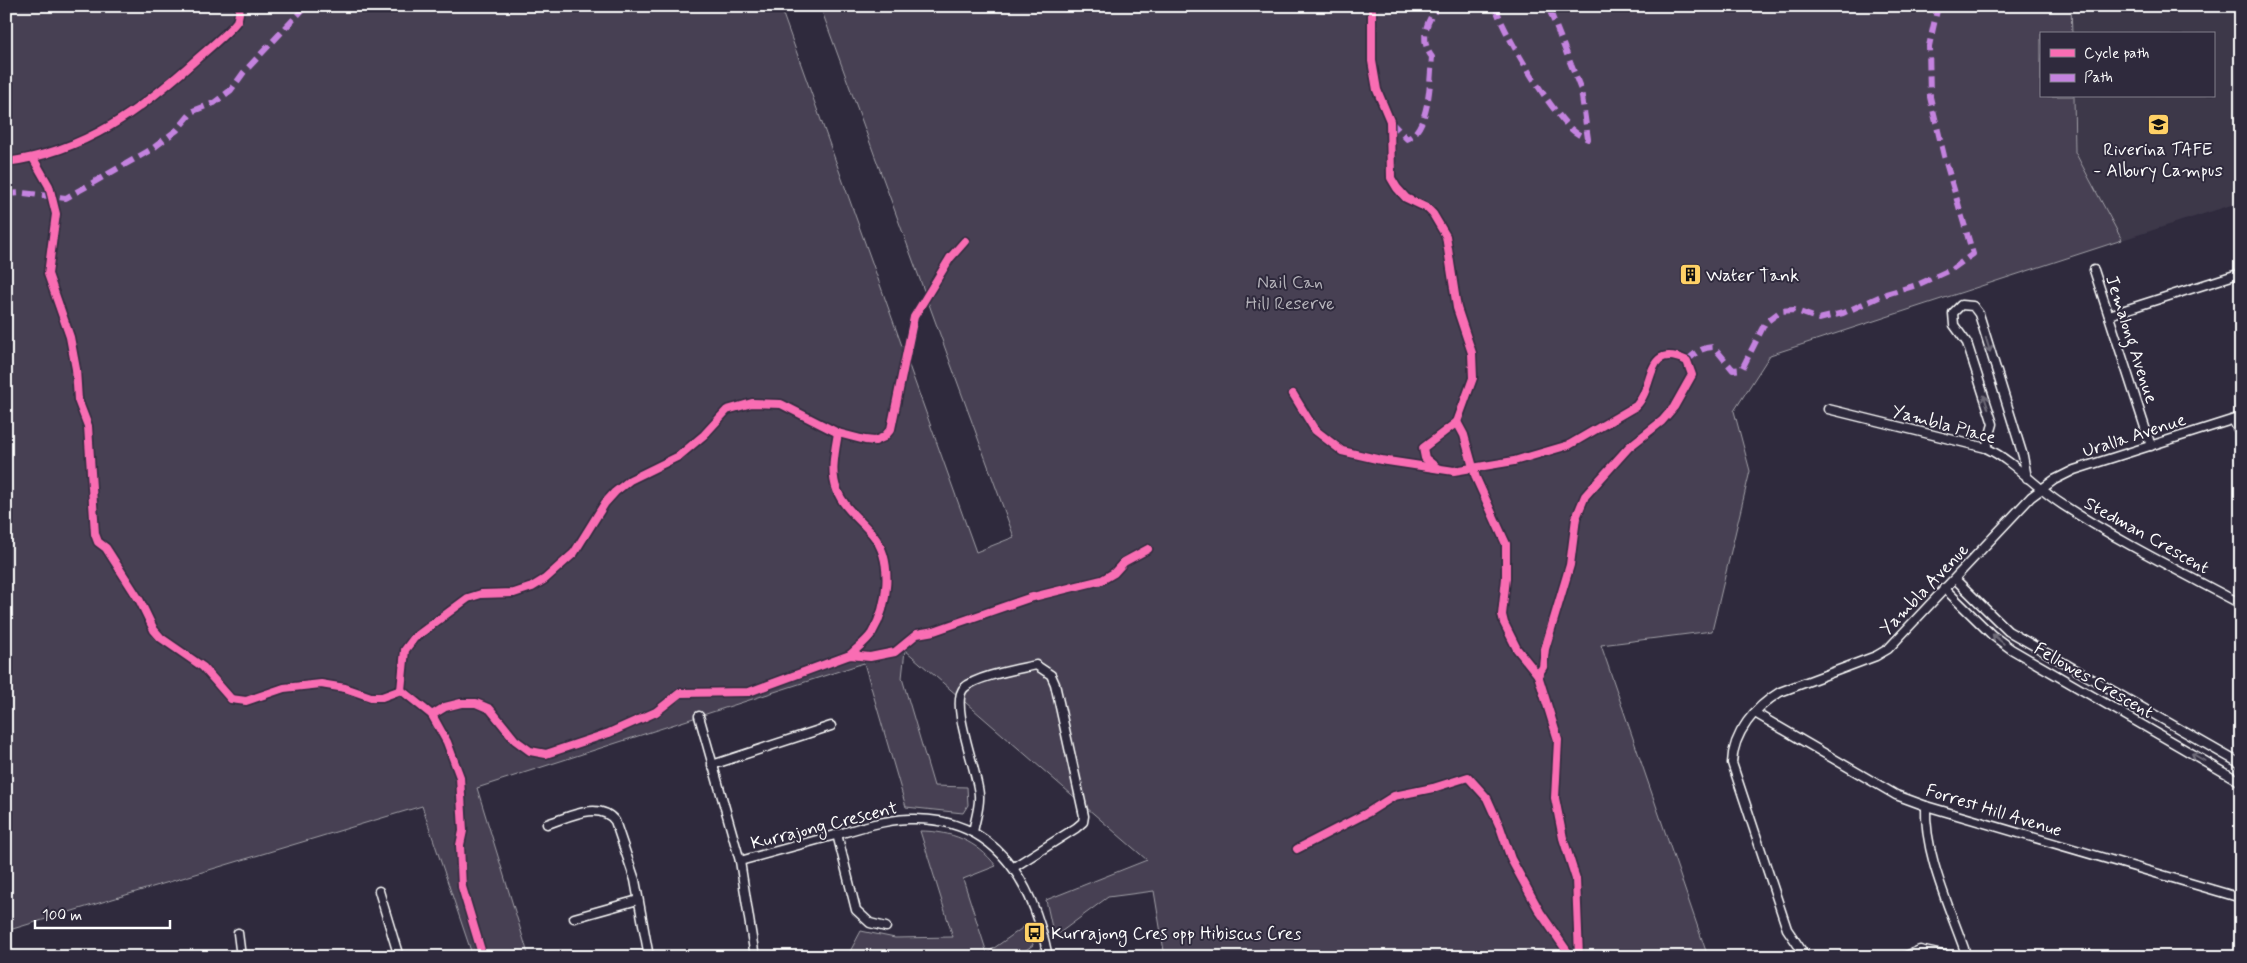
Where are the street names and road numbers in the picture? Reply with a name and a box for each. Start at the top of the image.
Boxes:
street label: Jemalong Avenue [2097,272,2163,407]
street label: Yambla Place [1889,400,1999,450]
street label: Uralla Avenue [2079,408,2189,464]
street label: Stedman Crescent [2080,492,2214,580]
street label: Yambla Avenue [1875,538,1975,641]
street label: Fellowes Crescent [2030,637,2158,725]
street label: Forrest Hill Avenue [1923,779,2065,843]
street label: Kurrajong Crescent [748,796,900,857]

